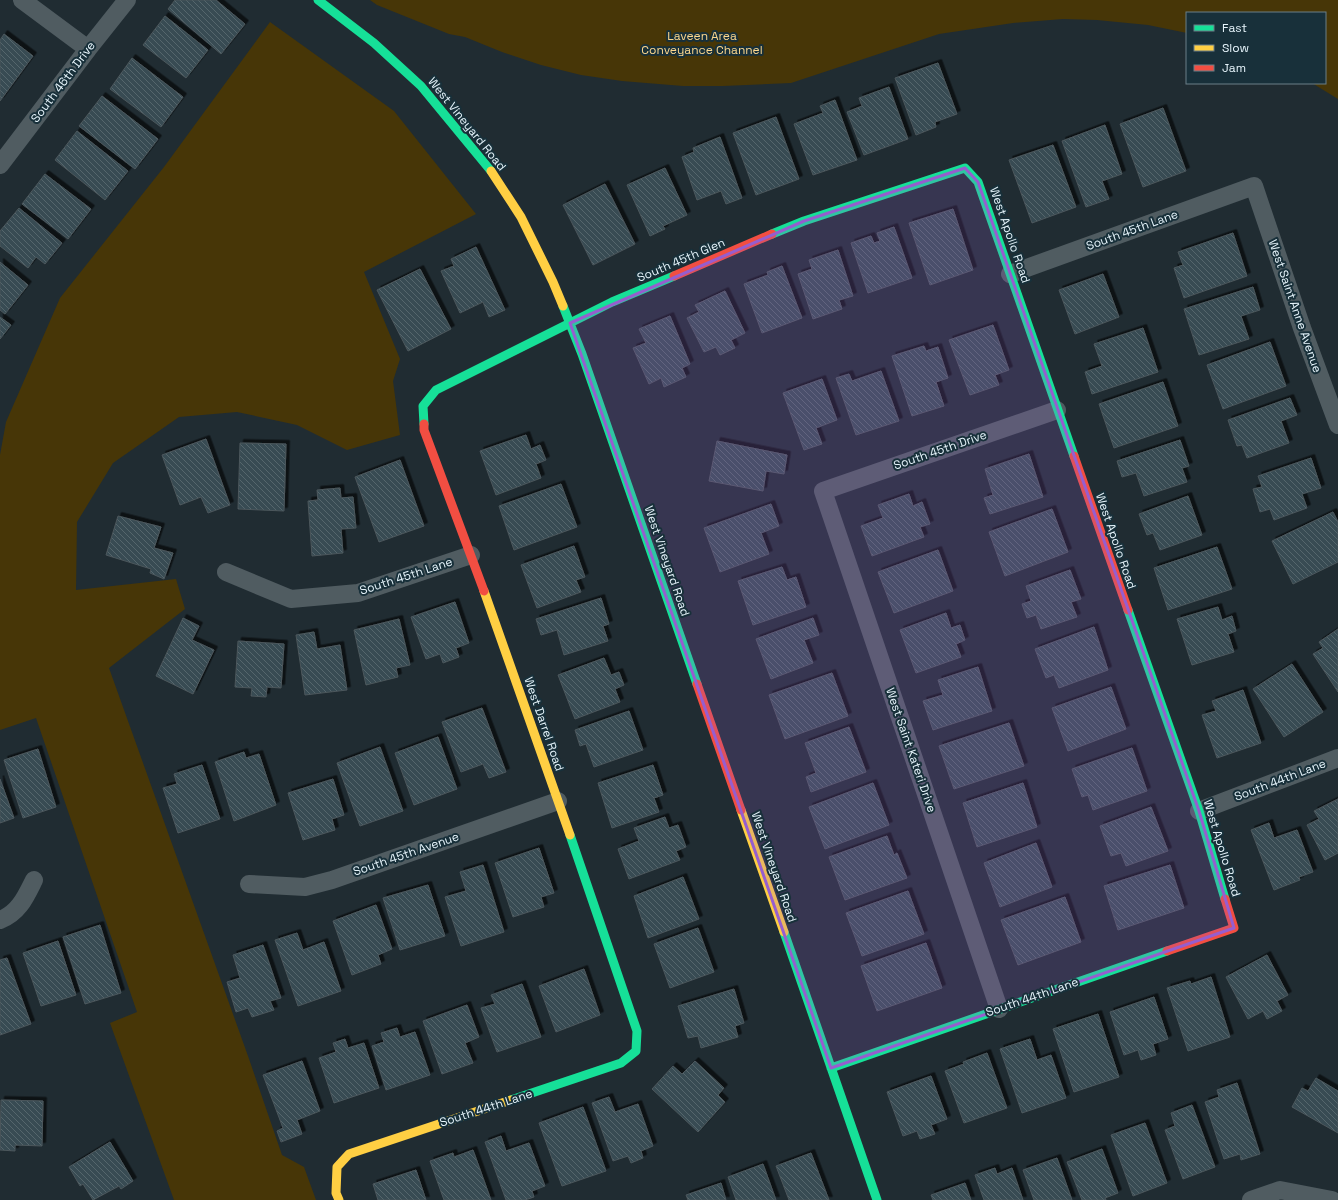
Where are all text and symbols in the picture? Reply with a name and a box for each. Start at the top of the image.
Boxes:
legend [1186,12,1326,84]
text: Fast [1222,20,1247,36]
park label: Laveen Area Conveyance Channel [641,28,763,58]
street label: South 46th Drive [27,38,99,126]
text: Slow [1222,40,1249,56]
text: Jam [1222,60,1246,76]
street label: West Vineyard Road [424,74,510,174]
street label: West Apollo Road [986,185,1034,285]
street label: South 45th Lane [1084,206,1180,254]
street label: South 45th Glen [635,234,727,286]
street label: West Saint Anne Avenue [1265,237,1325,375]
street label: South 45th Drive [891,427,989,473]
street label: West Apollo Road [1092,491,1140,591]
street label: West Vineyard Road [641,504,693,618]
street label: South 45th Lane [358,553,454,599]
street label: West Darrel Road [520,675,568,773]
street label: West Saint Kateri Drive [882,686,940,814]
street label: South 44th Lane [1232,755,1328,805]
street label: West Apollo Road [1200,798,1244,898]
street label: West Vineyard Road [748,810,800,924]
street label: South 45th Avenue [351,828,461,880]
street label: South 44th Lane [984,974,1080,1020]
street label: South 44th Lane [437,1085,535,1131]

